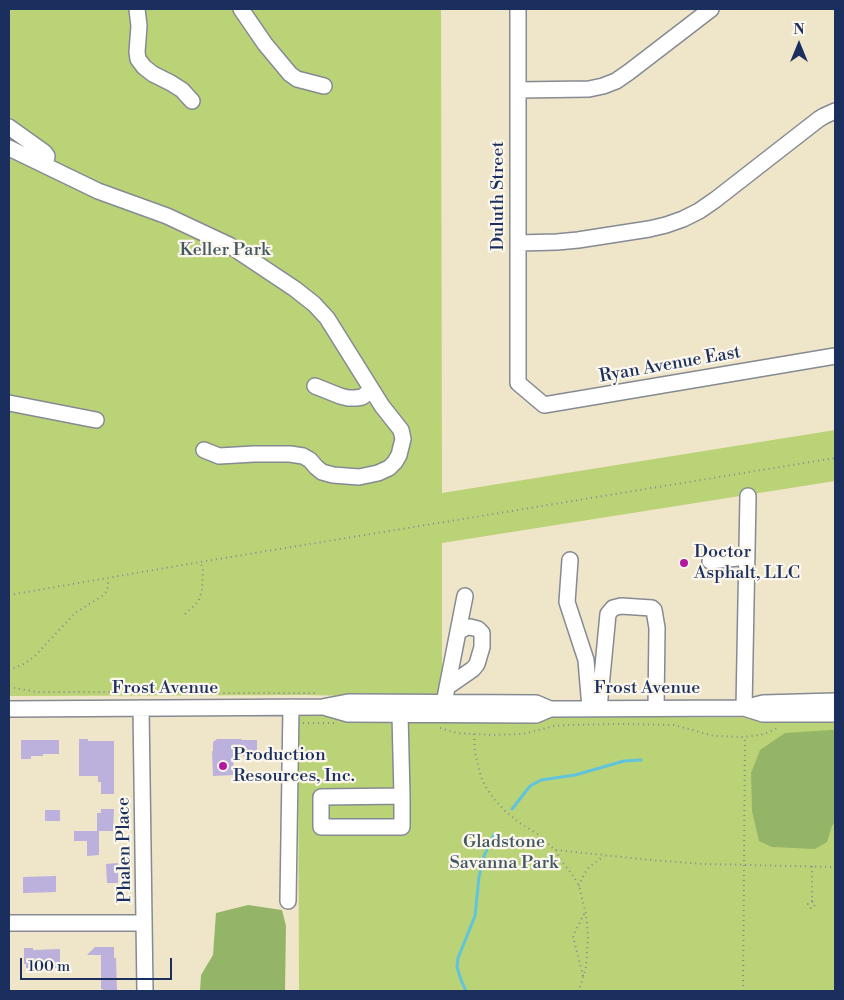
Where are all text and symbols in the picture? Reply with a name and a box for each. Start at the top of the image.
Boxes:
north arrow [774,20,824,70]
text: N [793,21,805,39]
street label: Duluth Street [488,141,510,251]
park label: Keller Park [180,240,270,262]
street label: Ryan Avenue East [598,342,742,388]
place label: Doctor Asphalt, LLC [694,542,800,584]
marker: Doctor Asphalt, LLC [678,557,690,569]
street label: Frost Avenue [112,678,218,700]
street label: Frost Avenue [594,678,700,700]
place label: Production Resources, Inc. [233,745,355,788]
marker: Production Resources, Inc. [217,760,229,772]
street label: Phalen Place [113,797,137,903]
park label: Gladstone Savanna Park [449,832,559,874]
scale bar [22,948,175,980]
text: 100 m [28,957,70,976]

